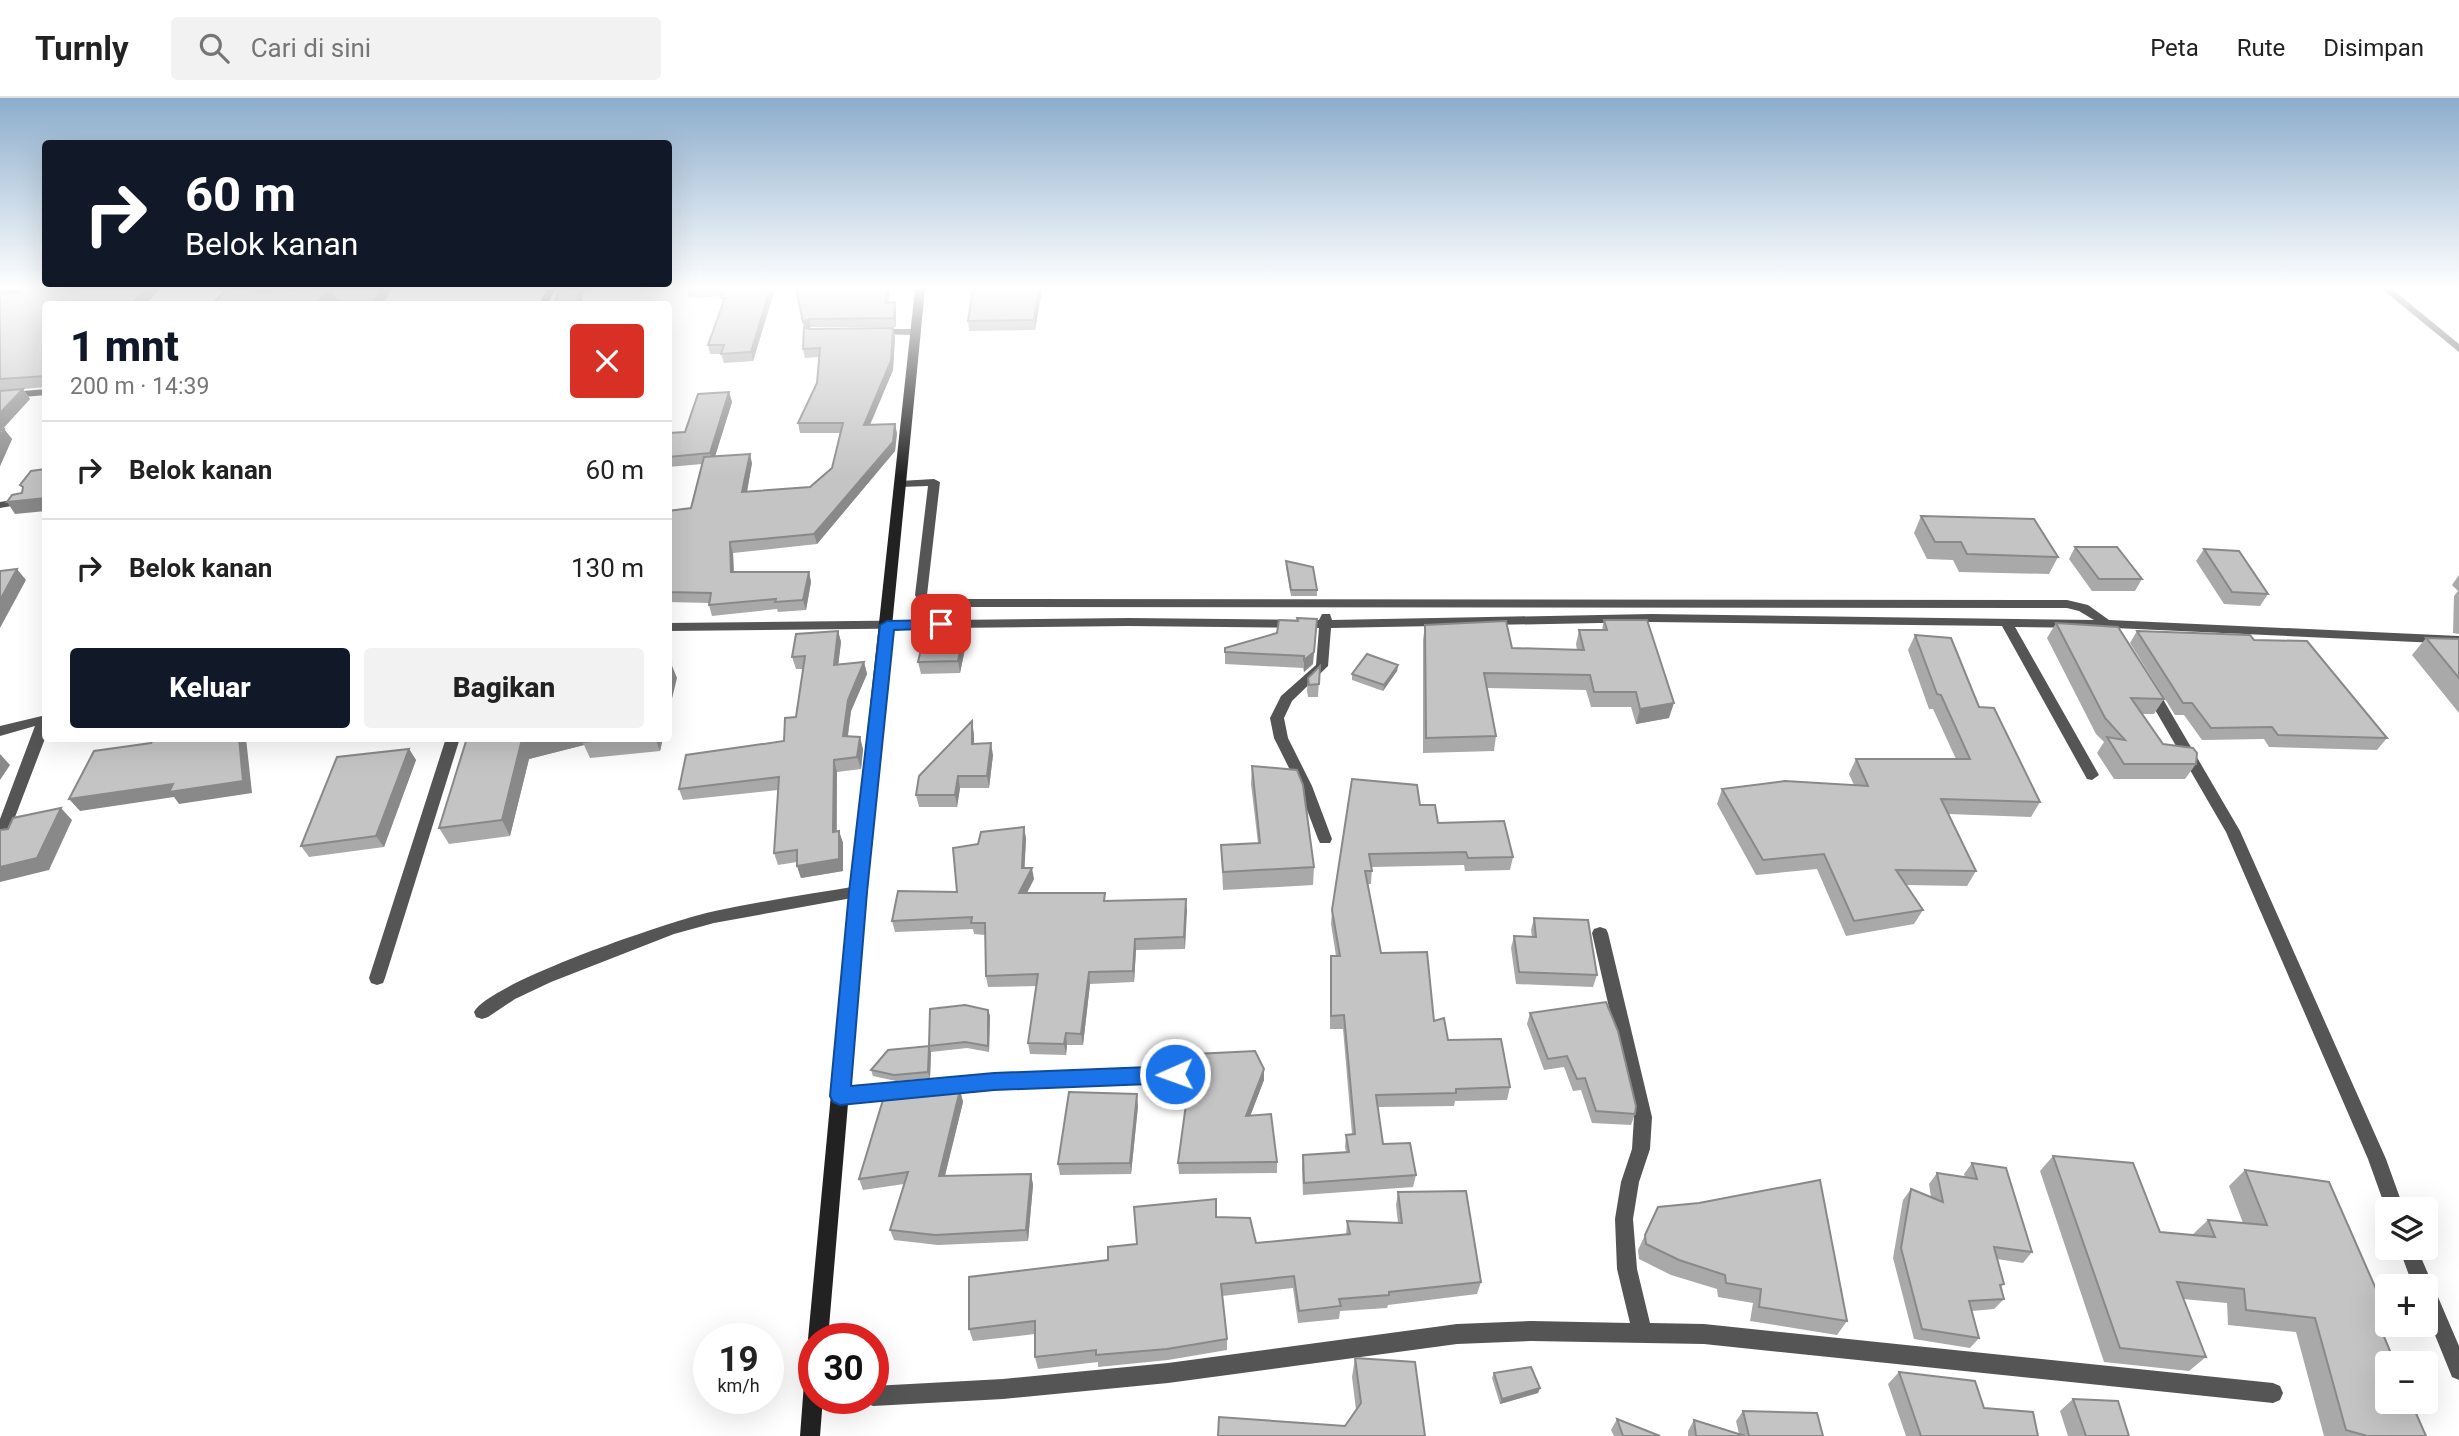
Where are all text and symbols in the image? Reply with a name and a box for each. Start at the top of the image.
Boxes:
search box [171,17,661,80]
text: Turnly [35,29,129,68]
icon: search [195,29,233,67]
text: Cari di sini [251,33,371,63]
text: Peta [2150,34,2199,62]
text: Rute [2237,34,2285,62]
text: Disimpan [2323,34,2424,62]
text: 60 m [185,166,296,223]
icon: right [70,168,161,259]
text: Belok kanan [185,225,358,263]
text: 1 mnt [70,322,179,371]
button: close [570,324,644,398]
text: 200 m · 14:39 [70,373,209,400]
icon: right [70,451,108,489]
text: Belok kanan [129,455,272,485]
text: 60 m [586,455,644,485]
icon: right [70,549,108,587]
text: Belok kanan [129,553,272,583]
text: 130 m [571,553,644,583]
pin [911,594,971,654]
icon: arrive [922,605,960,643]
button: Keluar [70,648,350,728]
button: Bagikan [364,648,644,728]
position arrow [1138,1037,1212,1111]
map controls [2375,1197,2438,1414]
button: layers [2375,1197,2438,1260]
button: + [2375,1274,2438,1337]
speed limit sign: 30 [798,1323,889,1414]
text: 19 [718,1339,759,1380]
button: − [2375,1351,2438,1414]
text: km/h [717,1375,760,1396]

